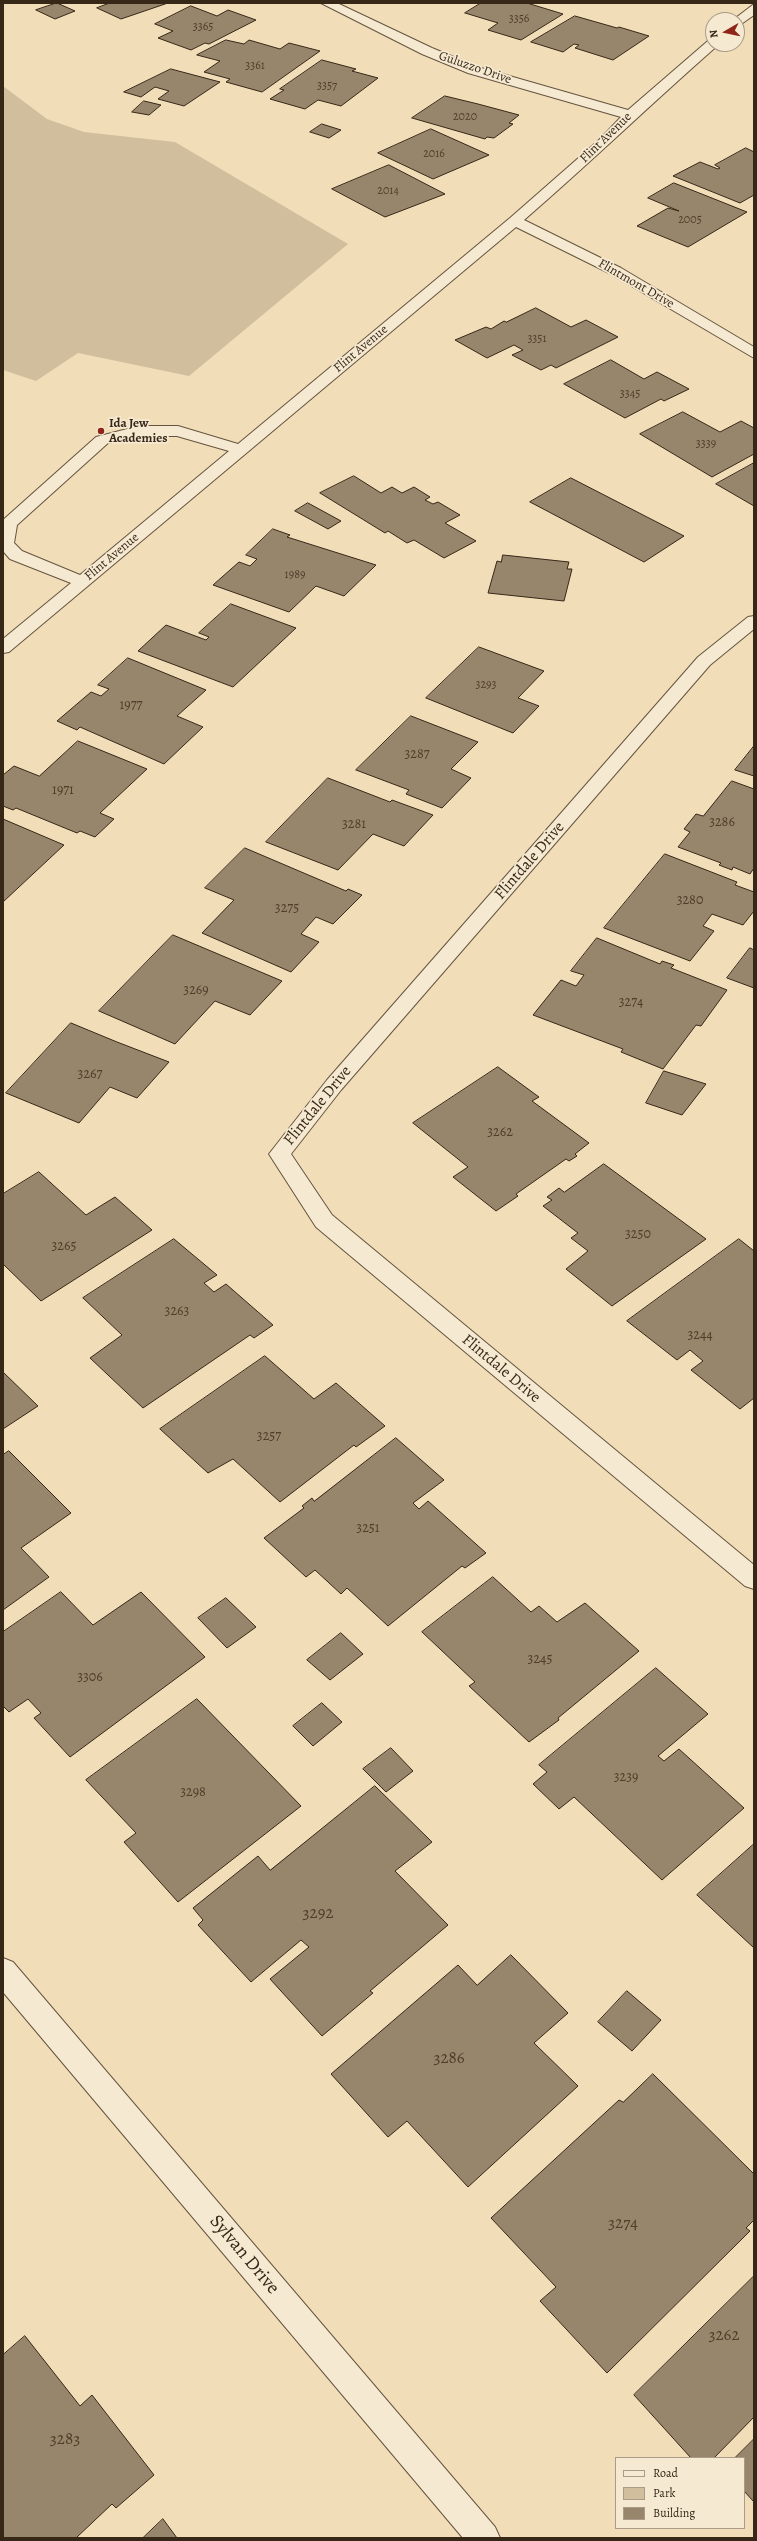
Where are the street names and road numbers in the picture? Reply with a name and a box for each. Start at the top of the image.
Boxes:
street label: Guluzzo Drive [437,48,513,88]
street label: Flint Avenue [577,109,635,167]
street label: Flintmont Drive [595,256,677,312]
street label: Flint Avenue [331,322,391,376]
street label: Flint Avenue [82,530,142,584]
street label: Flintdale Drive [491,818,569,904]
street label: Flintdale Drive [280,1062,356,1150]
street label: Flintdale Drive [458,1331,544,1407]
street label: Sylvan Drive [204,2211,284,2299]

